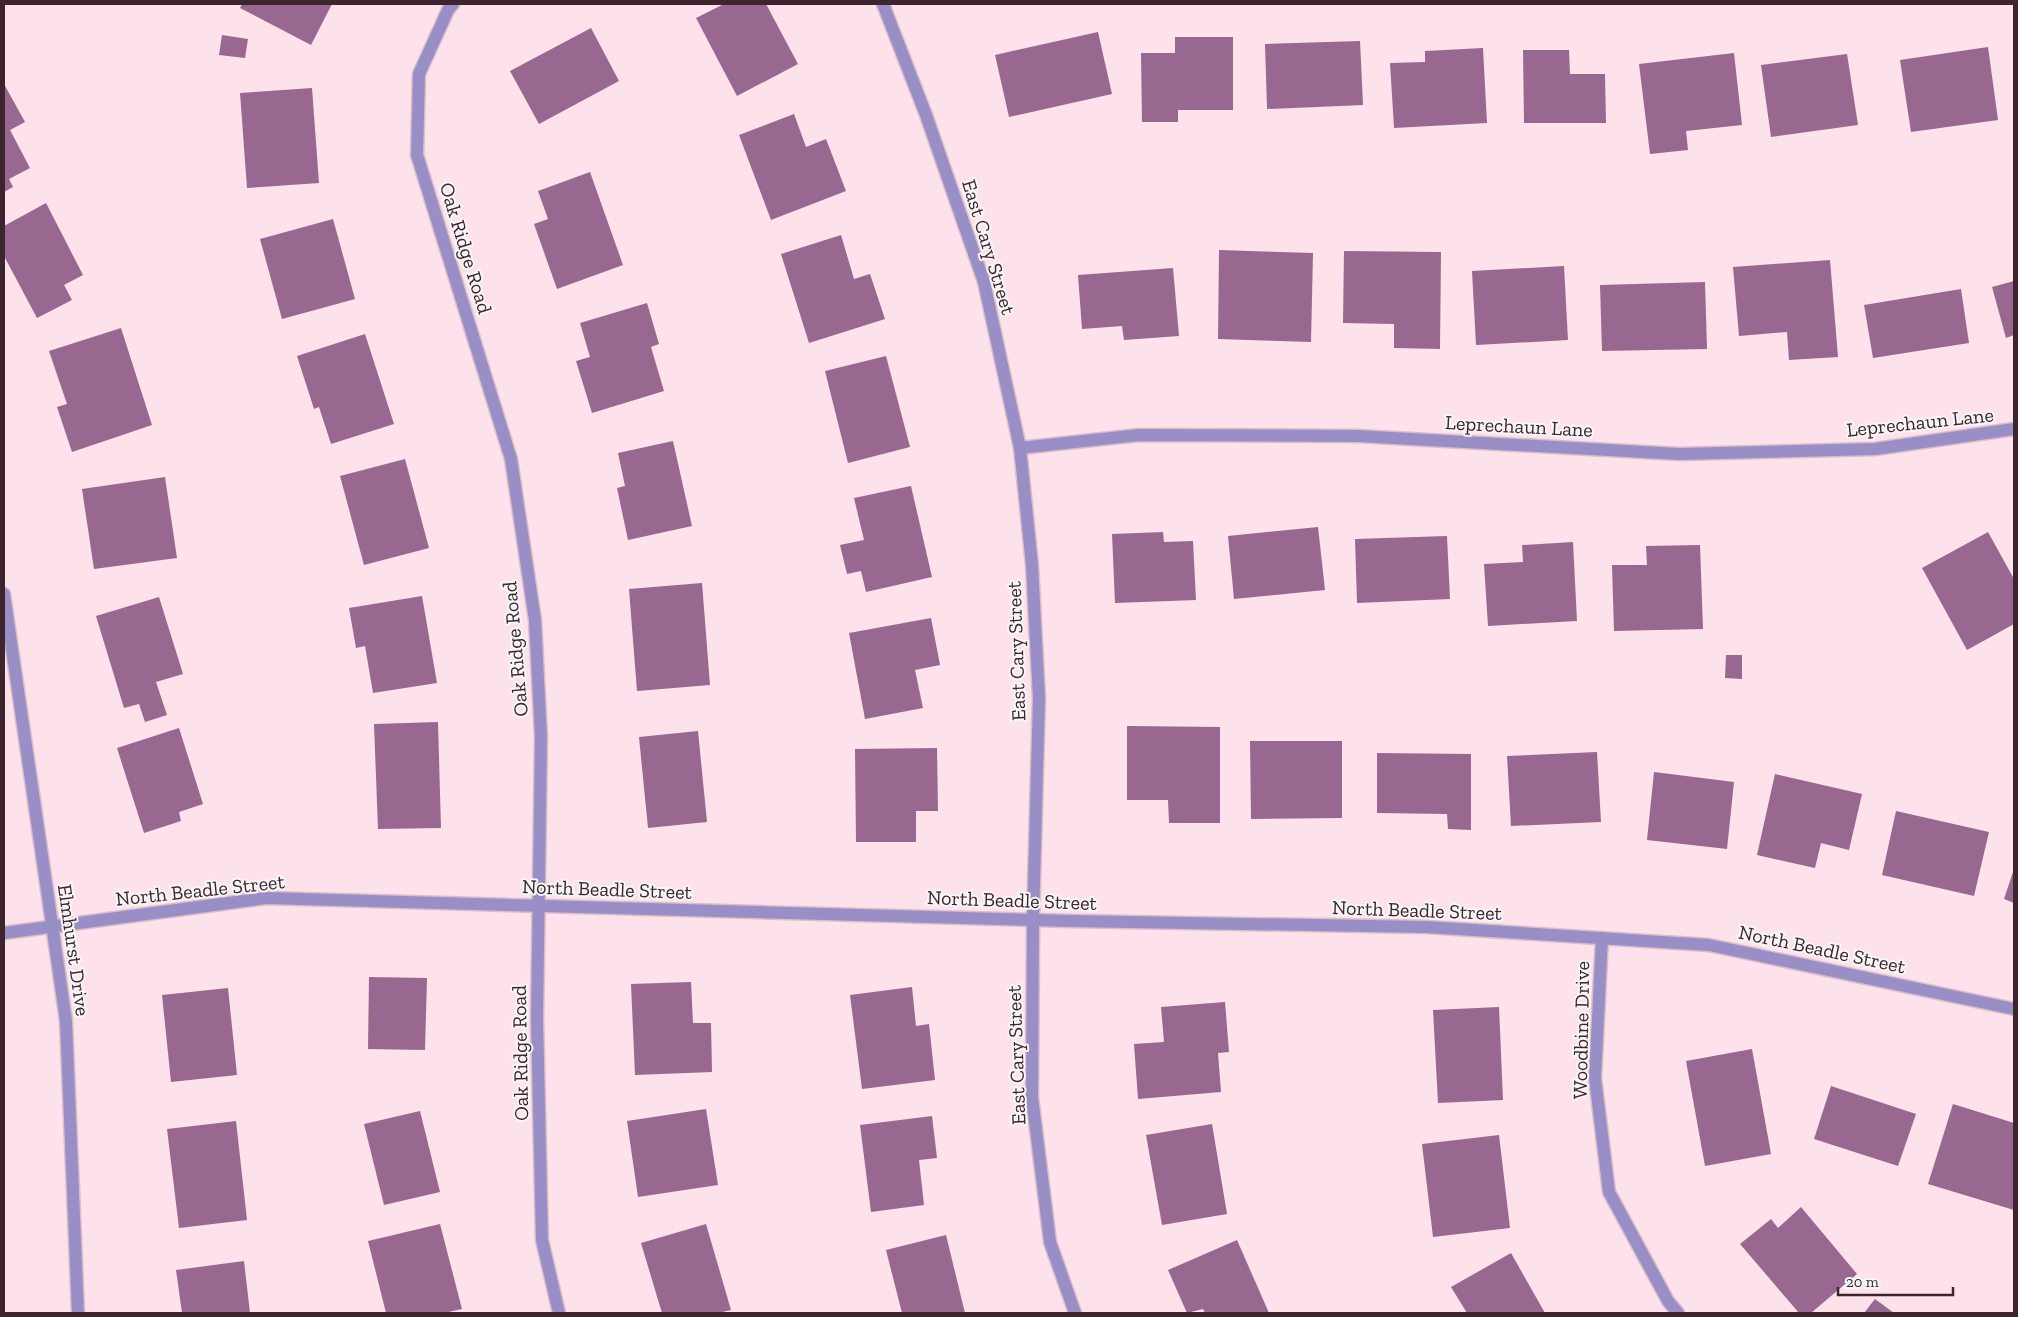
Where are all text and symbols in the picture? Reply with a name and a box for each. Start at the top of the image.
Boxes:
street label: East Cary Street [957,176,1021,318]
street label: Oak Ridge Road [435,180,497,317]
street label: Leprechaun Lane [1845,402,1995,442]
street label: Leprechaun Lane [1445,410,1593,442]
street label: Oak Ridge Road [497,580,533,718]
street label: East Cary Street [1002,580,1030,721]
street label: North Beadle Street [114,869,286,911]
street label: North Beadle Street [522,874,693,904]
street label: Elmhurst Drive [53,882,95,1018]
street label: North Beadle Street [927,885,1098,915]
street label: North Beadle Street [1332,895,1503,925]
street label: North Beadle Street [1736,920,1908,979]
street label: Woodbine Drive [1568,961,1594,1099]
street label: East Cary Street [1002,984,1030,1125]
street label: Oak Ridge Road [507,985,533,1121]
scale bar [1838,1264,1953,1296]
text: 20 m [1846,1273,1879,1291]

